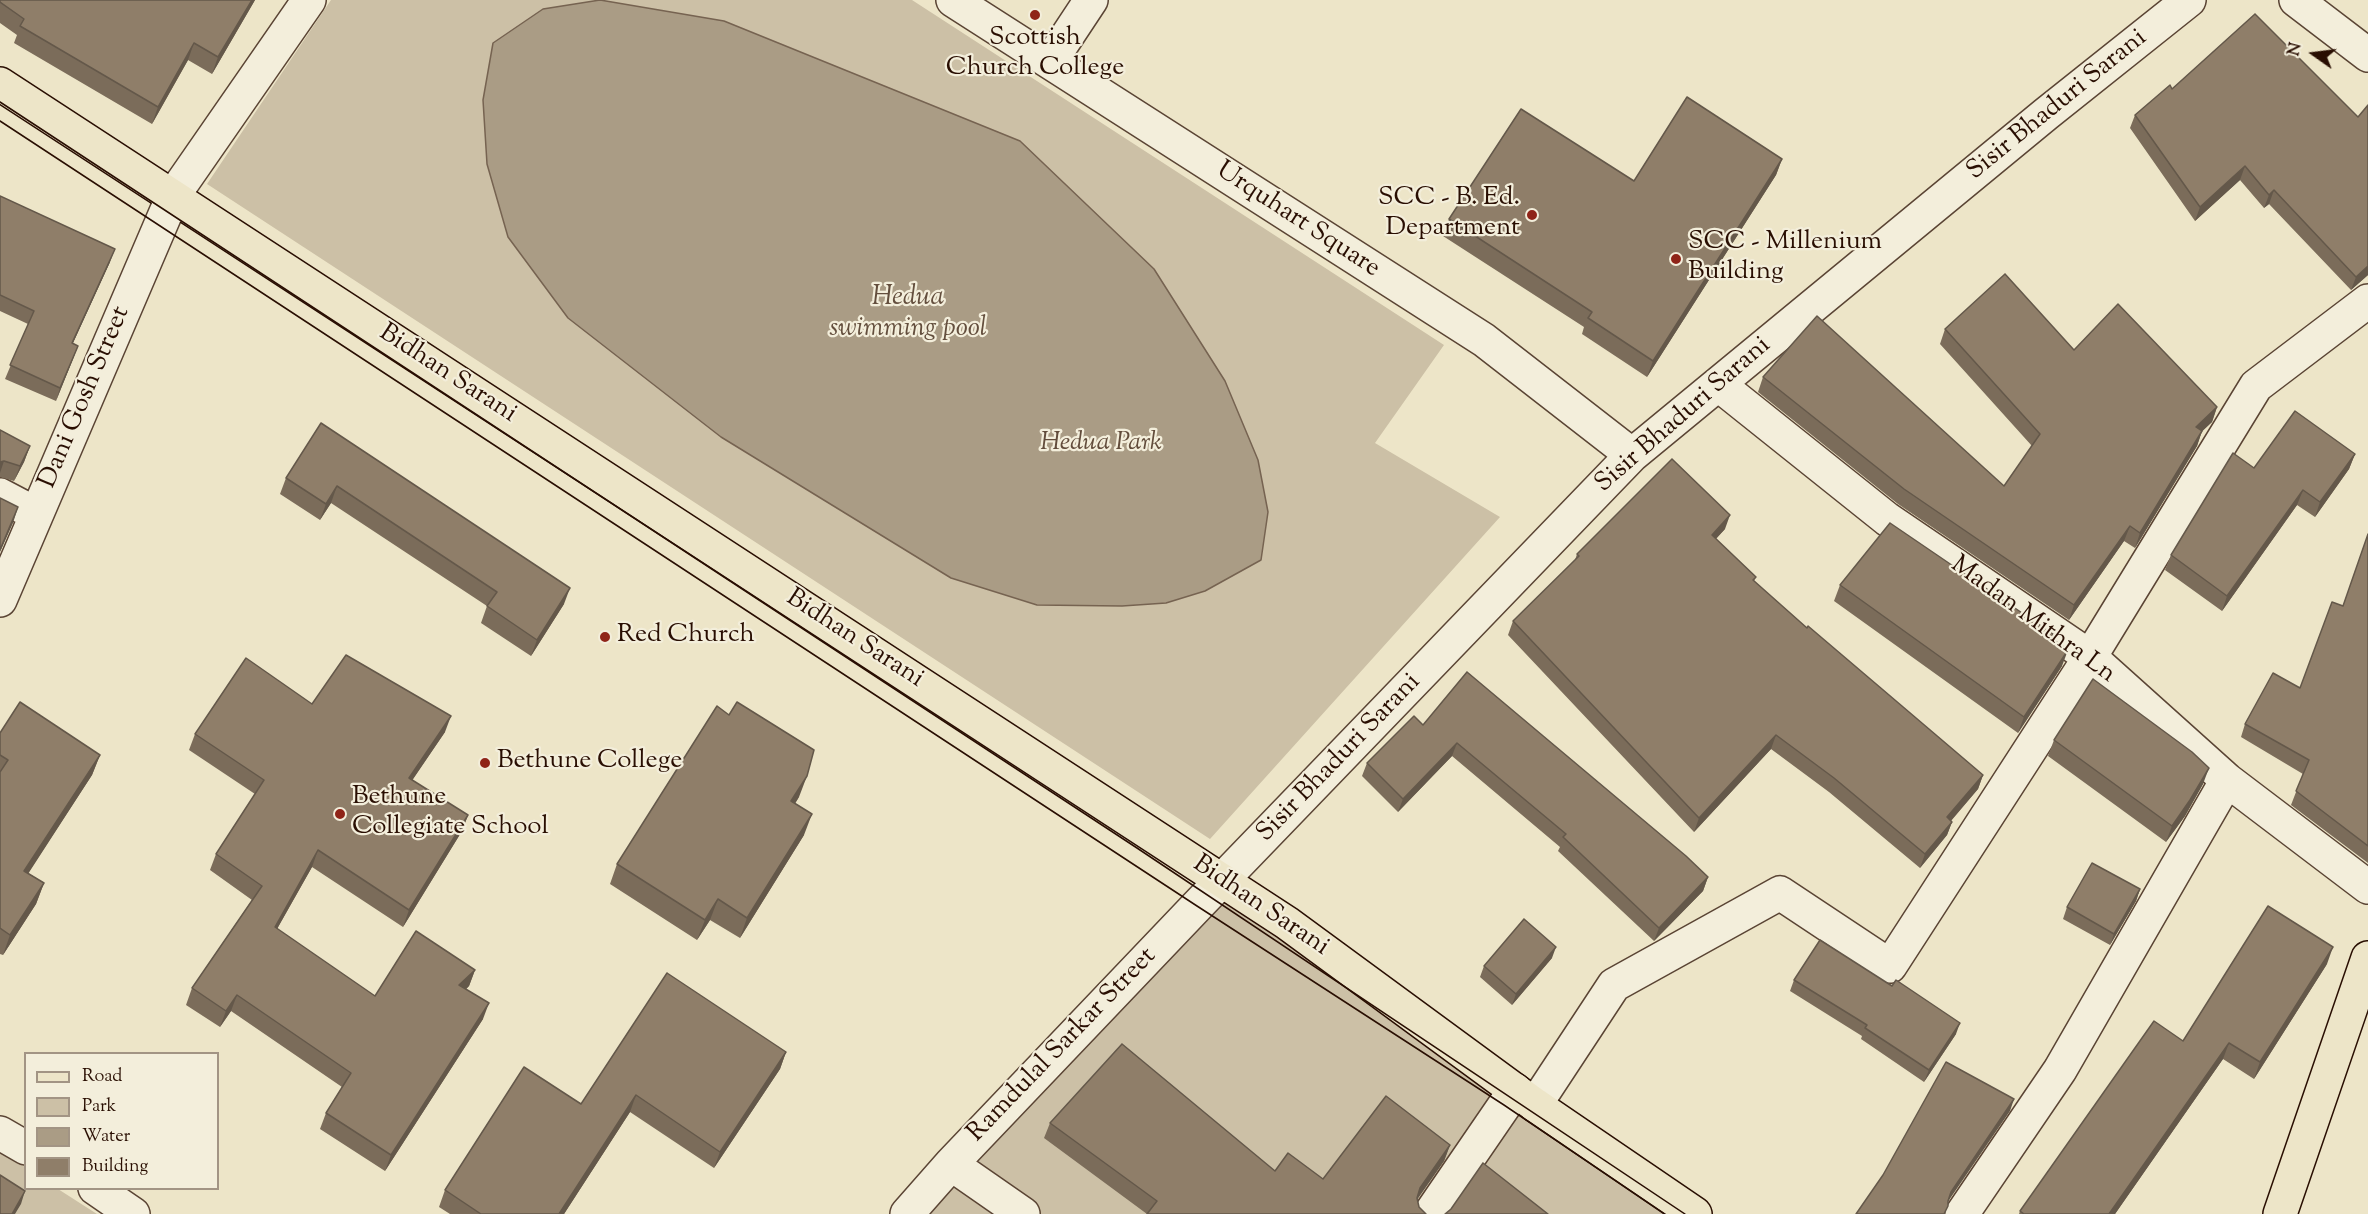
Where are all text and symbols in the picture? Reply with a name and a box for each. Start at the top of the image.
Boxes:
marker: Scottish Church College [1028,8,1042,22]
place label: Scottish Church College [946,24,1124,86]
street label: Sisir Bhaduri Sarani [1962,24,2154,188]
north arrow [2284,24,2344,84]
text: N [2283,41,2309,59]
street label: Urquhart Square [1209,156,1385,286]
place label: SCC - B. Ed. Department [1378,184,1520,246]
marker: SCC - B. Ed. Department [1525,208,1539,222]
place label: SCC - Millenium Building [1688,228,1882,290]
marker: SCC - Millenium Building [1669,252,1683,266]
water label: Hedua swimming pool [829,283,987,346]
street label: Dani Gosh Street [34,302,138,494]
street label: Bidhan Sarani [372,319,522,431]
street label: Sisir Bhaduri Sarani [1590,331,1778,501]
park label: Hedua Park [1040,429,1162,461]
street label: Madan Mithra Ln [1943,551,2121,691]
street label: Bidhan Sarani [779,584,929,696]
place label: Red Church [617,621,755,653]
marker: Red Church [598,630,612,644]
street label: Sisir Bhaduri Sarani [1252,668,1428,850]
place label: Bethune College [497,747,682,779]
marker: Bethune College [478,756,492,770]
place label: Bethune Collegiate School [352,783,549,844]
marker: Bethune Collegiate School [333,807,347,821]
street label: Bidhan Sarani [1186,850,1334,964]
street label: Ramdulal Sarkar Street [962,942,1164,1150]
legend [24,1052,219,1190]
text: Road [82,1064,122,1090]
text: Park [82,1094,116,1120]
text: Water [82,1124,130,1150]
text: Building [82,1154,148,1180]

